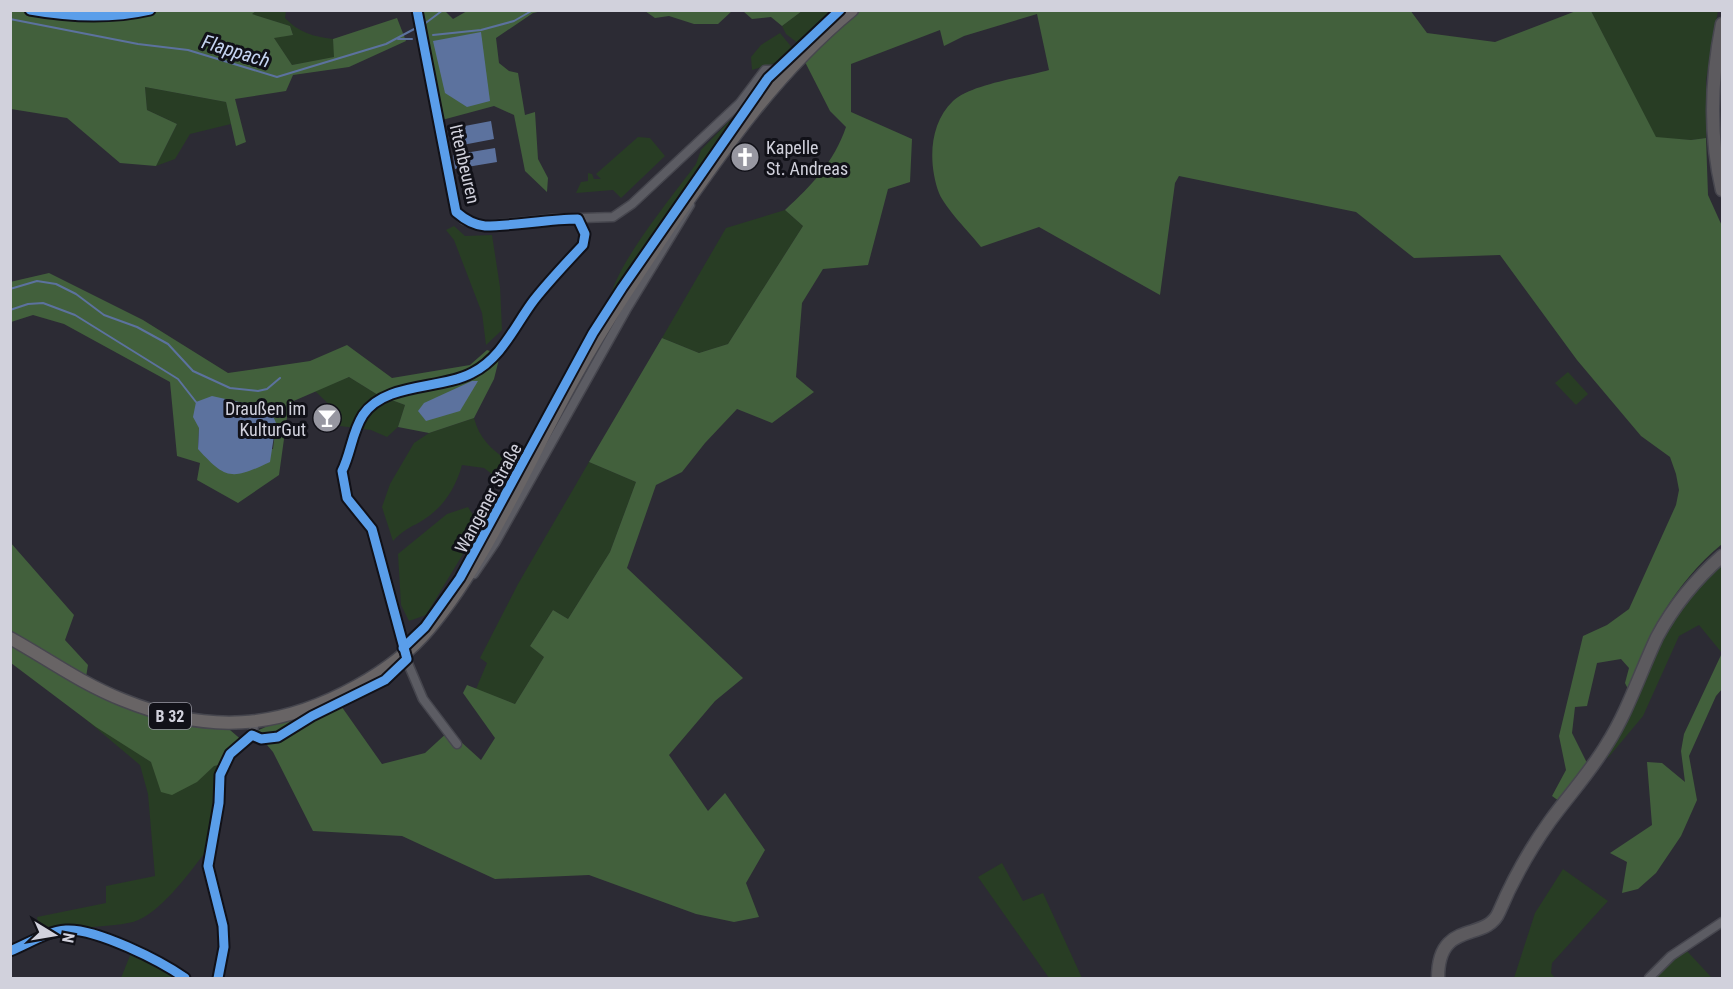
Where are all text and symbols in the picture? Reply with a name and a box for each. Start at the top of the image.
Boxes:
water label: Flappach [199,29,273,73]
street label: Ittenbeuren [446,122,484,206]
place label: Kapelle St. Andreas [766,137,848,179]
church icon: Kapelle St. Andreas [729,141,761,173]
place label: Draußen im KulturGut [225,398,306,440]
bar icon: Draußen im KulturGut [311,402,343,434]
street label: Wangener Straße [450,440,526,556]
road number: B 32 [149,703,191,729]
north arrow [24,905,84,965]
text: N [58,931,78,944]

